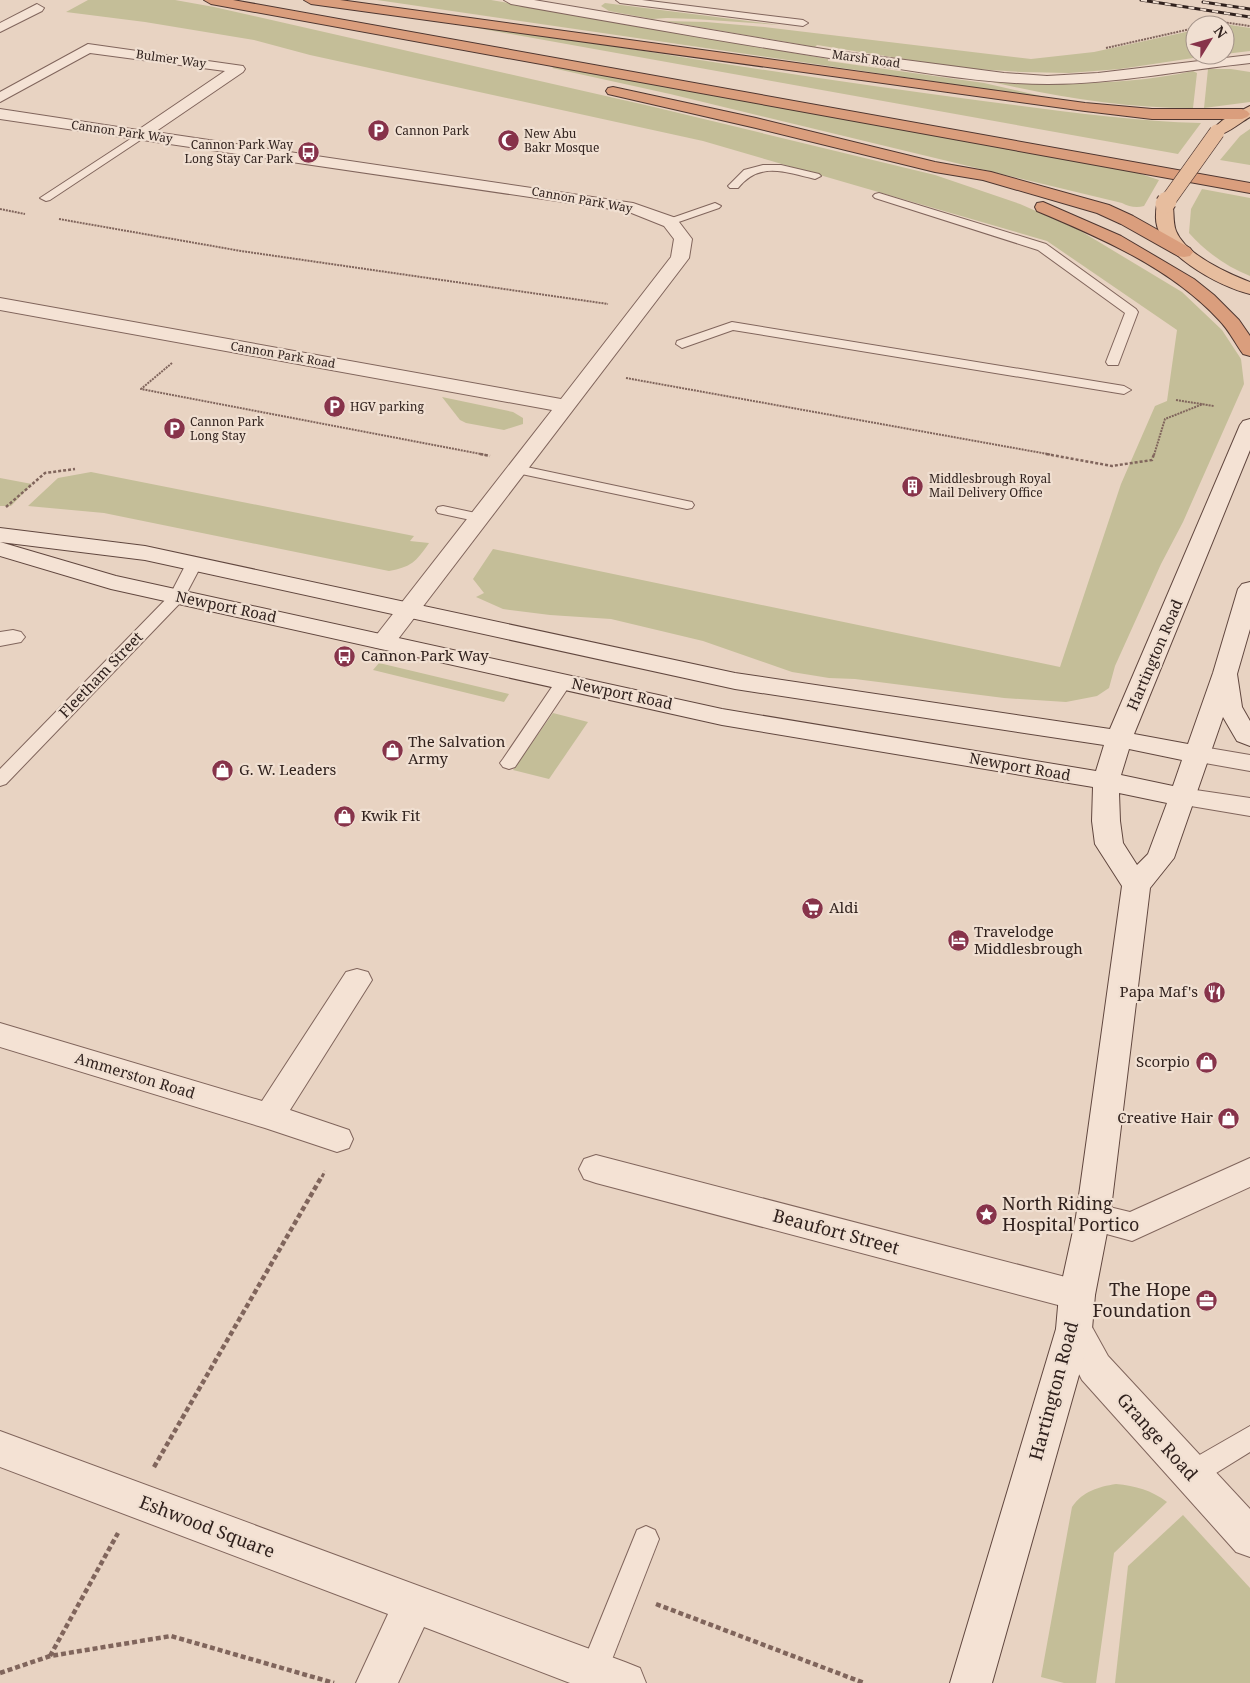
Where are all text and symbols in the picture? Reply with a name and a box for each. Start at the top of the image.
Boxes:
north arrow [1185,15,1235,65]
text: N [1210,22,1232,42]
street label: Bulmer Way [135,45,207,72]
street label: Marsh Road [831,45,902,72]
street label: Cannon Park Way [70,116,174,147]
parking icon: Cannon Park [367,119,391,143]
place label: Cannon Park [395,122,470,139]
place label: New Abu Bakr Mosque [524,125,599,156]
mosque icon: New Abu Bakr Mosque [496,129,520,153]
place label: Cannon Park Way Long Stay Car Park [185,136,294,167]
bus stop icon: Cannon Park Way Long Stay Car Park [297,140,321,164]
street label: Cannon Park Way [530,182,634,217]
street label: Cannon Park Road [229,337,337,372]
parking icon: HGV parking [322,395,346,419]
place label: HGV parking [350,398,424,415]
place label: Cannon Park Long Stay [190,413,265,444]
parking icon: Cannon Park Long Stay [162,417,186,441]
place label: Middlesbrough Royal Mail Delivery Office [929,470,1051,501]
building icon: Middlesbrough Royal Mail Delivery Office [901,474,925,498]
street label: Newport Road [174,586,279,626]
street label: Hartington Road [1122,596,1187,713]
street label: Fleetham Street [54,627,147,722]
bus stop icon: Cannon Park Way [333,644,357,668]
place label: Cannon Park Way [361,645,489,665]
street label: Newport Road [570,673,675,713]
place label: The Salvation Army [408,731,506,768]
shop icon: The Salvation Army [380,739,404,763]
street label: Newport Road [968,747,1072,785]
shop icon: G. W. Leaders [211,758,235,782]
place label: G. W. Leaders [239,759,336,779]
shop icon: Kwik Fit [333,804,357,828]
place label: Kwik Fit [361,805,420,825]
supermarket icon: Aldi [801,896,825,920]
place label: Aldi [829,897,858,917]
place label: Travelodge Middlesbrough [974,921,1083,958]
hotel icon: Travelodge Middlesbrough [946,929,970,953]
restaurant icon: Papa Maf's [1202,980,1226,1004]
place label: Papa Maf's [1120,981,1198,1001]
street label: Ammerston Road [73,1047,198,1103]
shop icon: Scorpio [1194,1050,1218,1074]
place label: Scorpio [1136,1051,1190,1071]
shop icon: Creative Hair [1217,1106,1241,1130]
place label: Creative Hair [1117,1107,1213,1127]
place label: North Riding Hospital Portico [1002,1191,1139,1236]
place icon: North Riding Hospital Portico [974,1202,998,1226]
street label: Beaufort Street [771,1203,902,1259]
place label: The Hope Foundation [1092,1277,1191,1322]
office icon: The Hope Foundation [1195,1288,1219,1312]
street label: Hartington Road [1023,1319,1083,1463]
street label: Grange Road [1112,1387,1203,1485]
street label: Eshwood Square [136,1489,279,1563]

